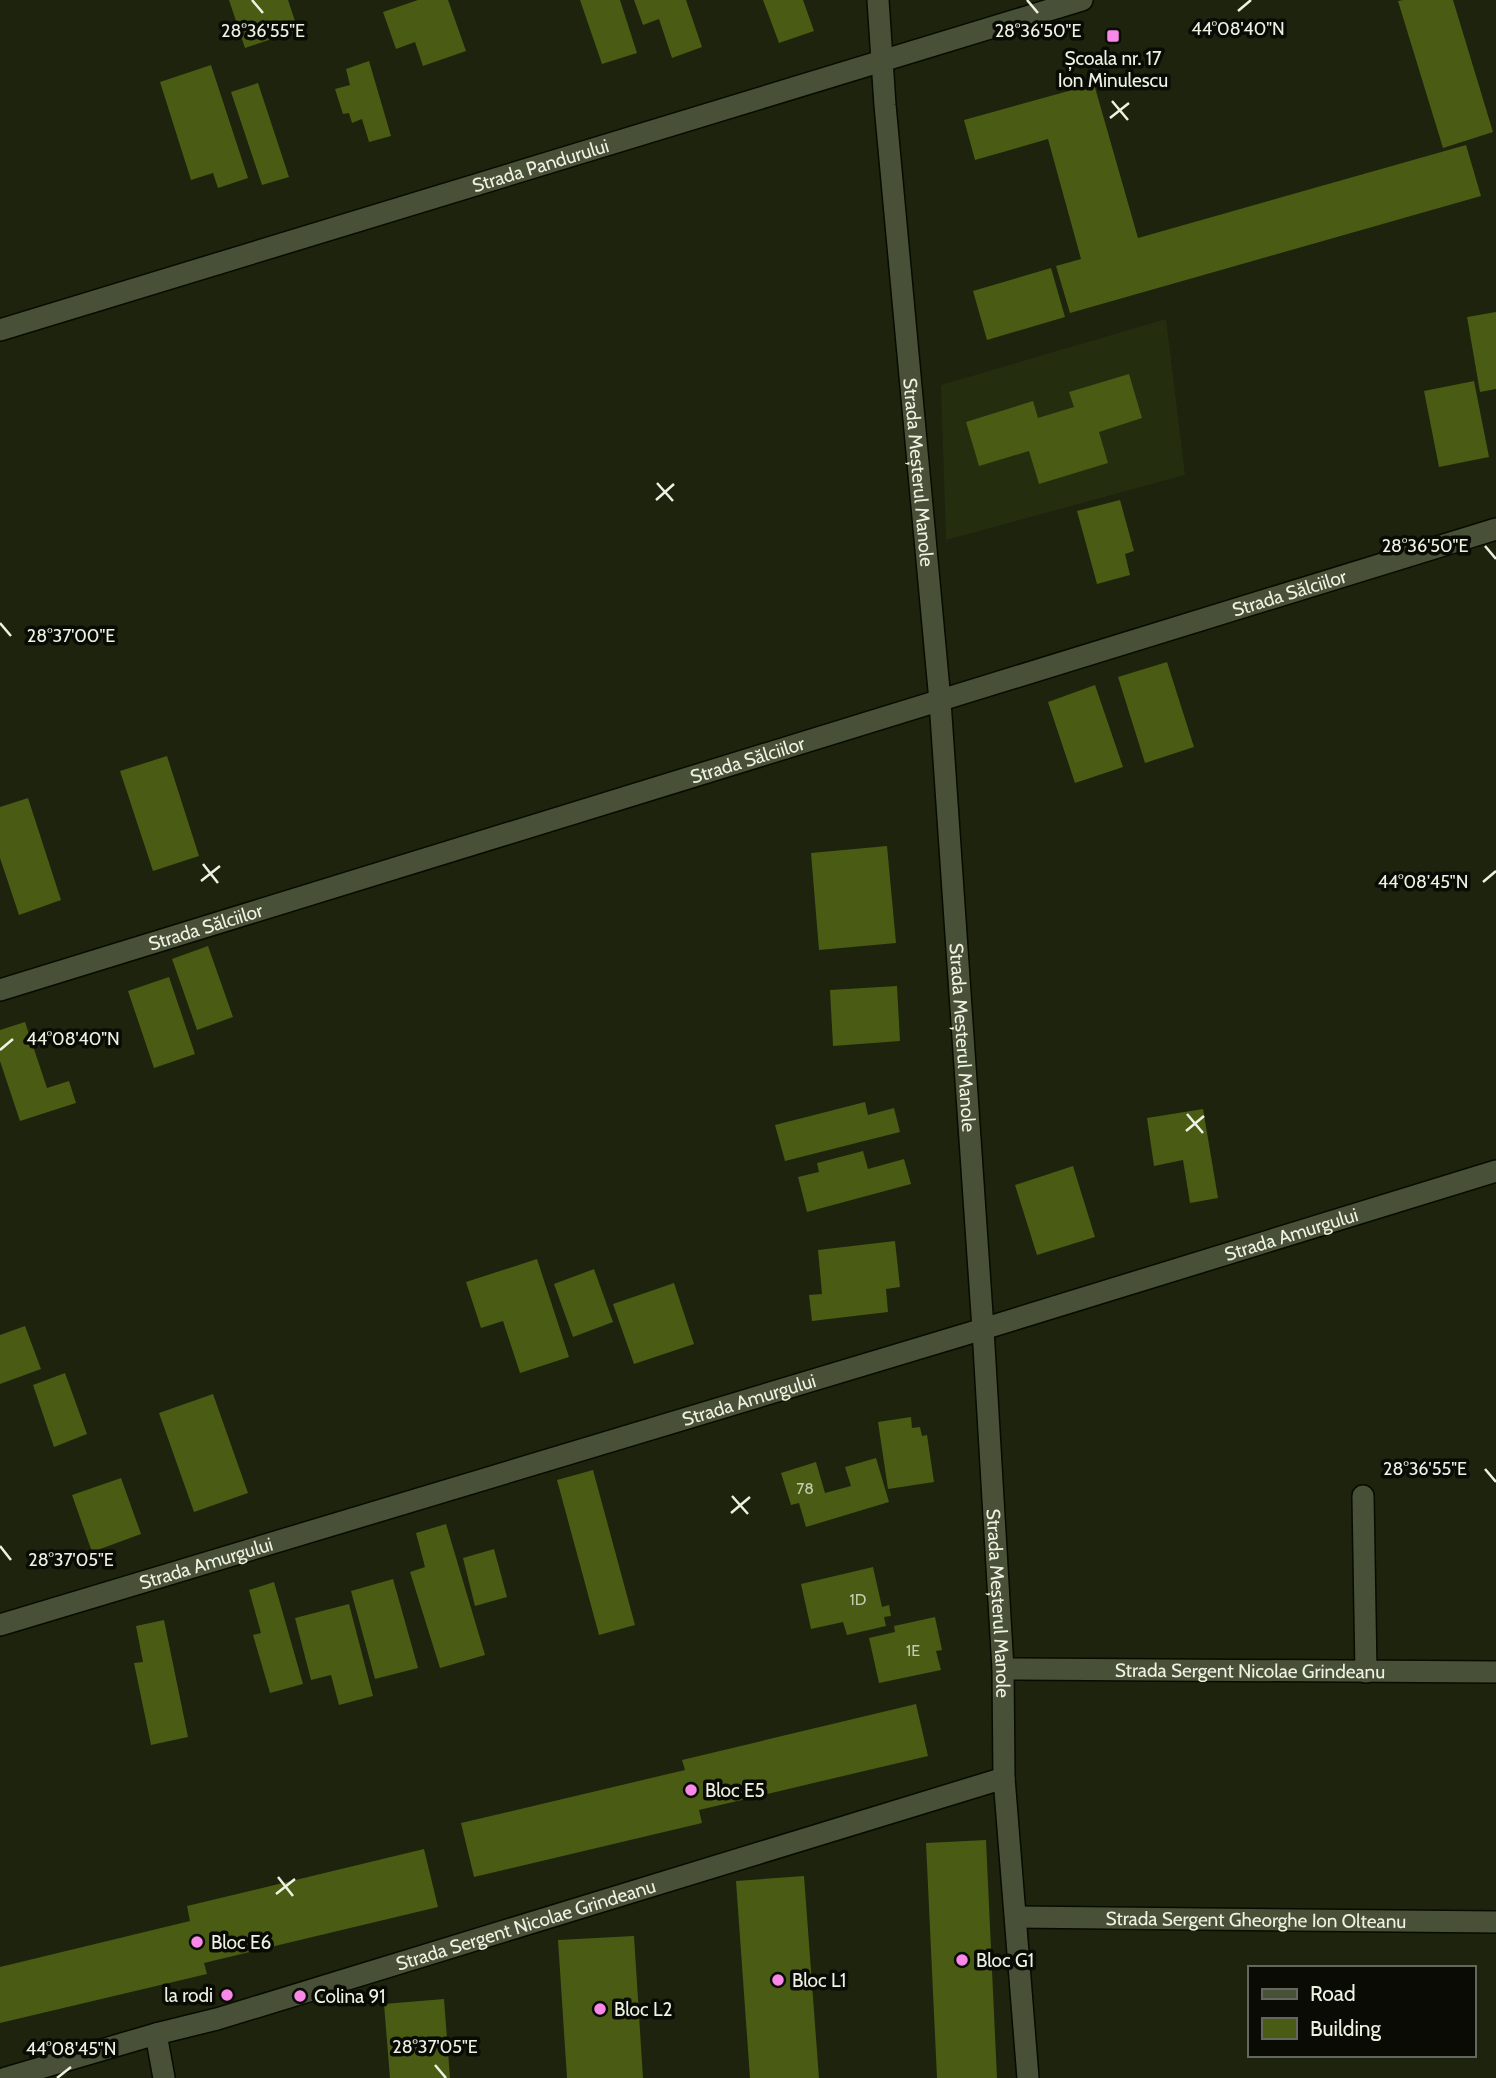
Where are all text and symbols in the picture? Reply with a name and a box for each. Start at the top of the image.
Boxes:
text: 44°08'40"N [1191,18,1285,40]
text: 28°36'55"E [221,20,305,42]
text: 28°36'50"E [995,20,1081,42]
marker: Școala nr. 17 Ion Minulescu [1105,28,1121,44]
place label: Școala nr. 17 Ion Minulescu [1058,47,1168,92]
street label: Strada Pandurului [469,134,611,197]
street label: Strada Meșterul Manole [899,377,939,568]
text: 28°36'50"E [1382,535,1468,557]
street label: Strada Sălciilor [1229,564,1349,621]
text: 28°37'00"E [27,625,115,647]
street label: Strada Sălciilor [687,731,807,788]
text: 44°08'45"N [1378,871,1468,893]
street label: Strada Sălciilor [146,898,265,955]
street label: Strada Meșterul Manole [945,942,981,1133]
text: 44°08'40"N [26,1028,120,1050]
street label: Strada Amurgului [1222,1203,1361,1265]
street label: Strada Amurgului [679,1369,818,1430]
text: 28°36'55"E [1383,1458,1467,1480]
house number: 78 [796,1479,814,1498]
street label: Strada Meșterul Manole [982,1508,1015,1698]
street label: Strada Amurgului [136,1532,275,1594]
text: 28°37'05"E [28,1549,114,1571]
house number: 1D [850,1590,866,1609]
house number: 1E [906,1641,920,1660]
street label: Strada Sergent Nicolae Grindeanu [1115,1658,1385,1683]
place label: Bloc E5 [705,1779,765,1802]
marker: Bloc E5 [683,1782,699,1798]
street label: Strada Sergent Nicolae Grindeanu [393,1874,658,1975]
street label: Strada Sergent Gheorghe Ion Olteanu [1105,1906,1406,1933]
place label: Bloc E6 [211,1931,271,1954]
marker: Bloc E6 [189,1934,205,1950]
place label: Bloc G1 [976,1949,1034,1972]
marker: Bloc G1 [954,1952,970,1968]
legend [1248,1966,1475,2057]
place label: Bloc L1 [792,1969,846,1992]
marker: Bloc L1 [770,1972,786,1988]
text: Road [1310,1981,1356,2006]
place label: la rodi [164,1984,213,2007]
place label: Colina 91 [314,1985,385,2008]
marker: la rodi [219,1987,235,2003]
marker: Colina 91 [292,1988,308,2004]
place label: Bloc L2 [614,1998,672,2021]
marker: Bloc L2 [592,2001,608,2017]
text: Building [1310,2016,1382,2041]
text: 28°37'05"E [392,2036,478,2058]
text: 44°08'45"N [26,2038,116,2060]

